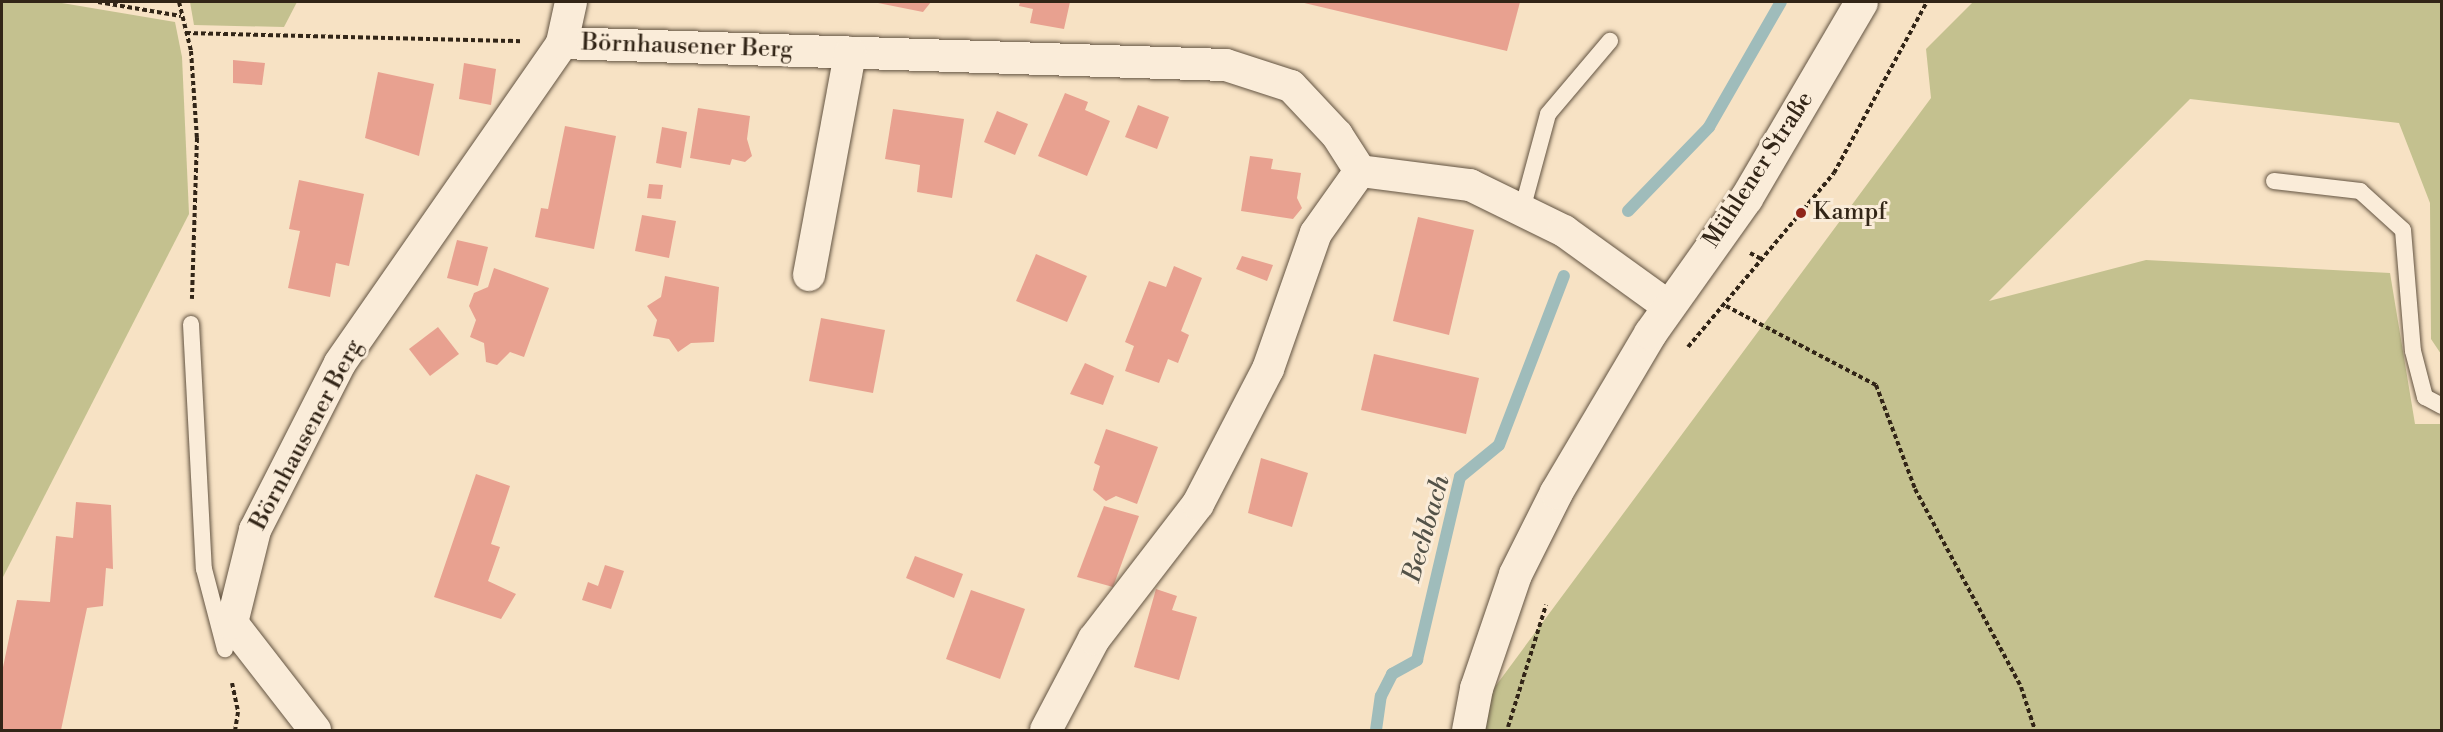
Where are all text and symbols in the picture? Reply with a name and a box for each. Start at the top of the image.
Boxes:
street label: Börnhausener Berg [581,29,793,65]
street label: Mühlener Straße [1698,86,1820,254]
place label: Kampf [1813,199,1887,227]
marker: Kampf [1794,206,1808,220]
street label: Börnhausener Berg [245,335,369,535]
water label: Bechbach [1397,472,1457,586]

